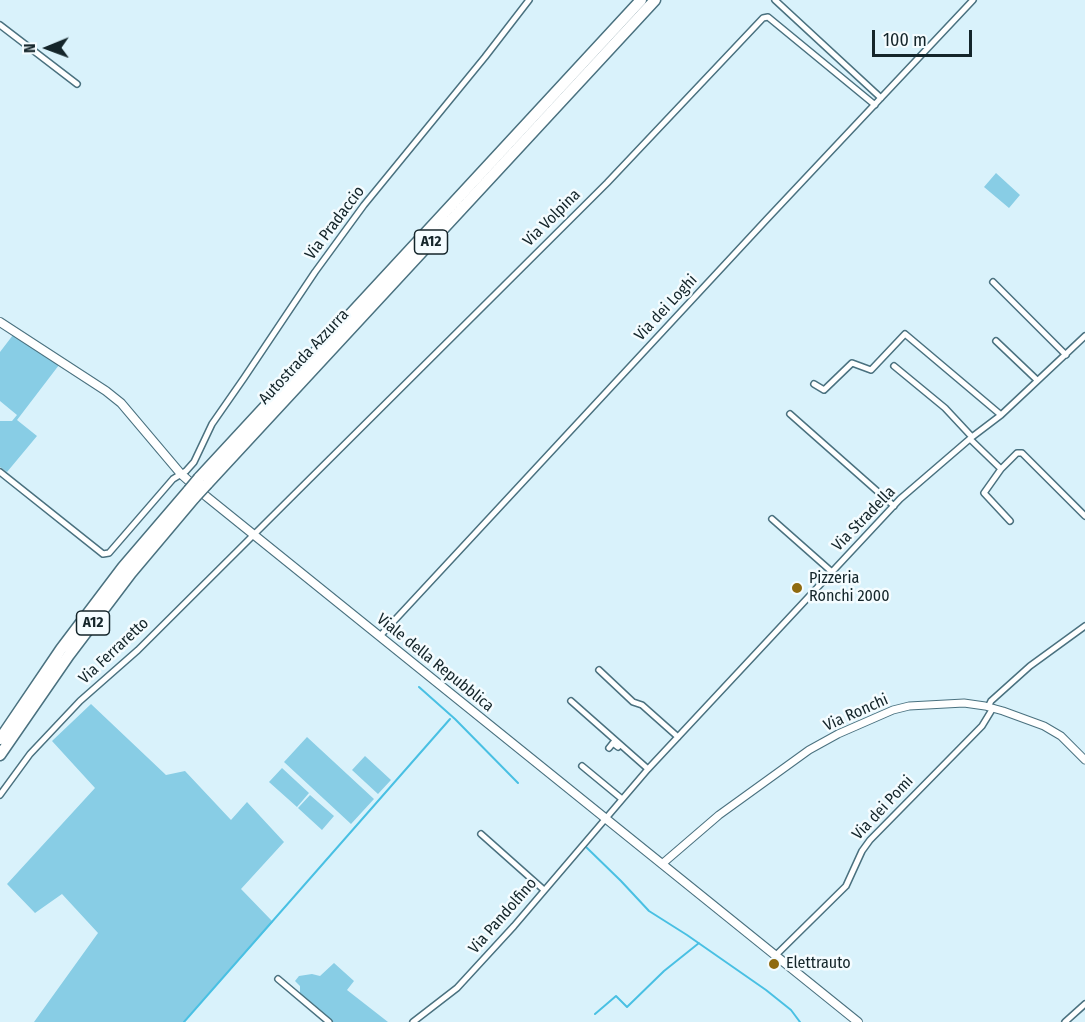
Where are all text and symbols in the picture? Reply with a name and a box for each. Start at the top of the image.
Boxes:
north arrow [18,18,78,78]
scale bar [875,18,976,56]
text: 100 m [883,29,927,51]
text: N [20,43,39,53]
street label: Via Pradaccio [301,182,369,264]
street label: Via Volpina [519,185,585,251]
road number: A12 [414,230,448,254]
street label: Via dei Loghi [631,271,701,345]
street label: Autostrada Azzurra [255,305,353,409]
street label: Via Stradella [828,483,900,555]
place label: Pizzeria Ronchi 2000 [809,569,889,607]
marker: Pizzeria Ronchi 2000 [790,581,804,595]
street label: Viale della Repubblica [373,610,497,716]
road number: A12 [76,611,110,635]
street label: Via Ferraretto [75,614,153,688]
street label: Via Ronchi [821,690,891,736]
street label: Via dei Pomi [848,772,918,844]
street label: Via Pandolfino [465,874,541,958]
place label: Elettrauto [786,954,851,974]
marker: Elettrauto [767,957,781,971]

